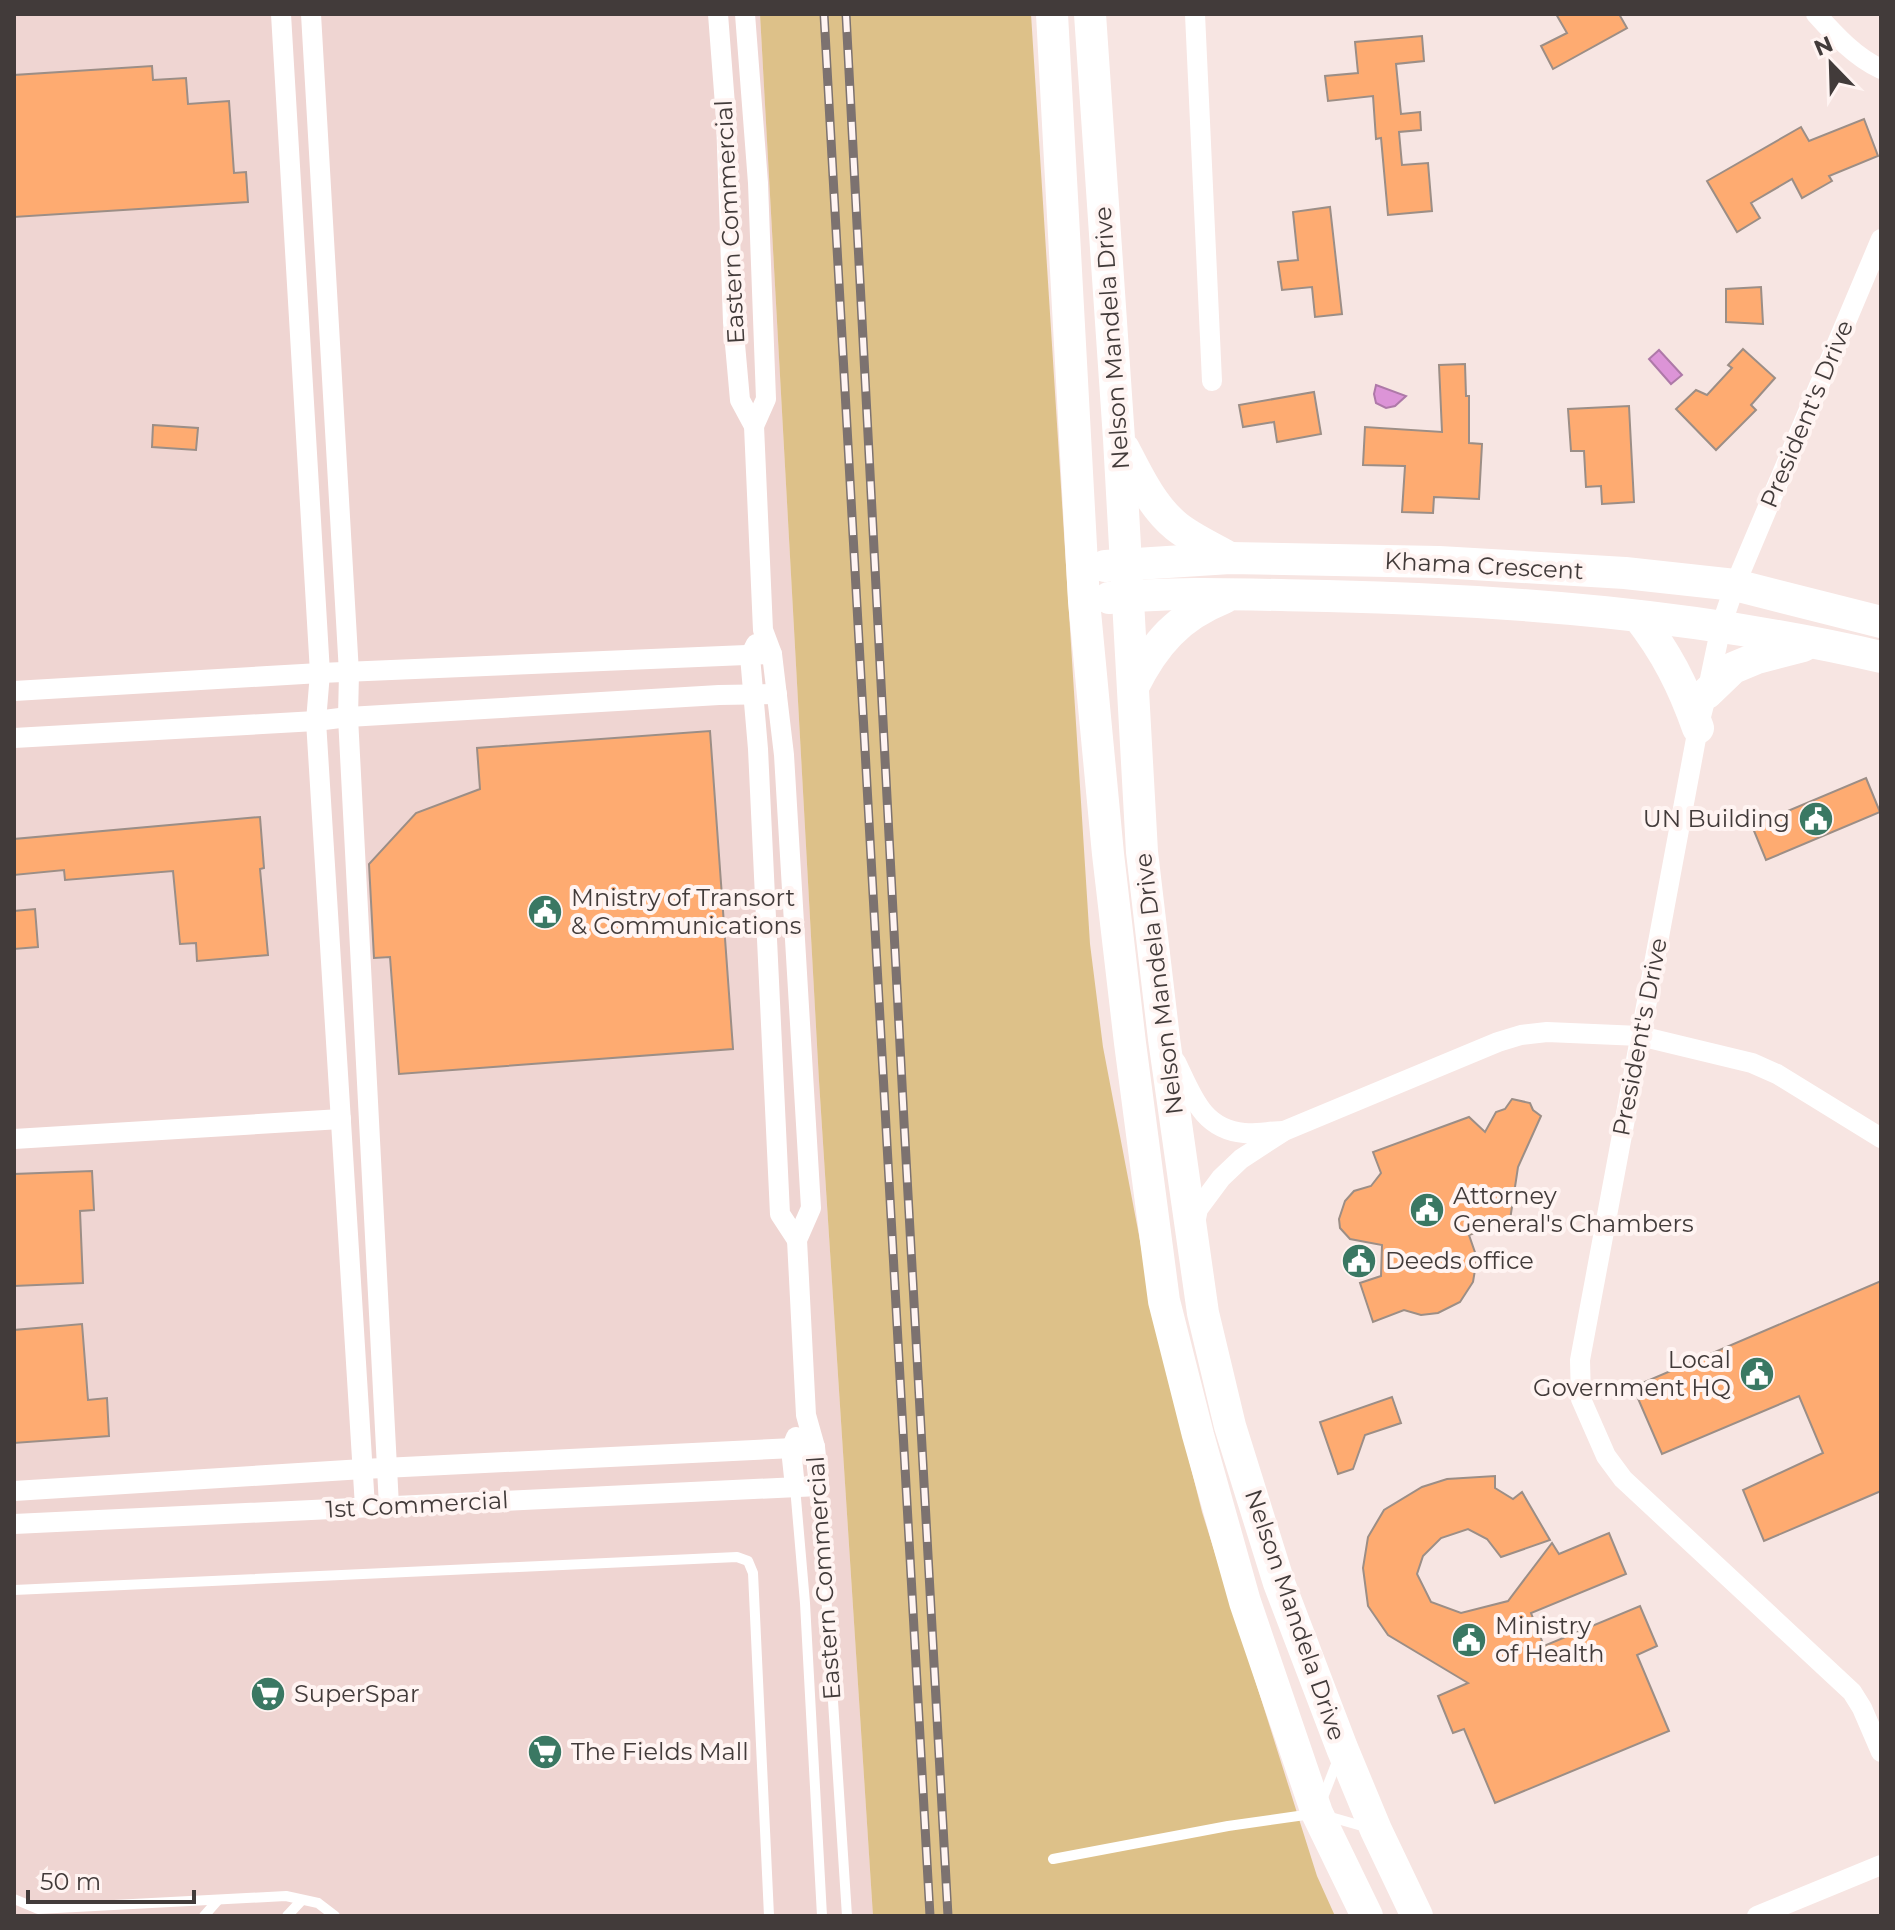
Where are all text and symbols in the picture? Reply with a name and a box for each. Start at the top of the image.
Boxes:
north arrow [1791,24,1871,104]
text: N [1810,30,1837,62]
street label: Eastern Commercial [709,99,750,345]
street label: Nelson Mandela Drive [1088,206,1135,471]
street label: President's Drive [1754,316,1859,512]
street label: Khama Crescent [1384,546,1585,585]
public building icon: UN Building [1797,800,1835,838]
place label: UN Building [1643,804,1790,833]
street label: Nelson Mandela Drive [1128,851,1189,1117]
place label: Mnistry of Transort & Communications [571,883,801,940]
public building icon: Mnistry of Transort & Communications [526,893,564,931]
street label: President's Drive [1606,935,1673,1138]
place label: Attorney General's Chambers [1453,1181,1694,1238]
public building icon: Attorney General's Chambers [1408,1191,1446,1229]
public building icon: Deeds office [1340,1242,1378,1280]
place label: Deeds office [1385,1246,1534,1275]
place label: Local Government HQ [1533,1345,1731,1402]
public building icon: Local Government HQ [1738,1355,1776,1393]
street label: Eastern Commercial [801,1455,846,1701]
street label: 1st Commercial [325,1485,509,1524]
street label: Nelson Mandela Drive [1239,1486,1352,1744]
place label: Ministry of Health [1495,1611,1605,1668]
public building icon: Ministry of Health [1450,1621,1488,1659]
supermarket icon: SuperSpar [249,1675,287,1713]
place label: SuperSpar [294,1679,420,1708]
supermarket icon: The Fields Mall [526,1733,564,1771]
place label: The Fields Mall [571,1737,749,1766]
scale bar [28,1854,194,1904]
text: 50 m [40,1867,101,1896]

